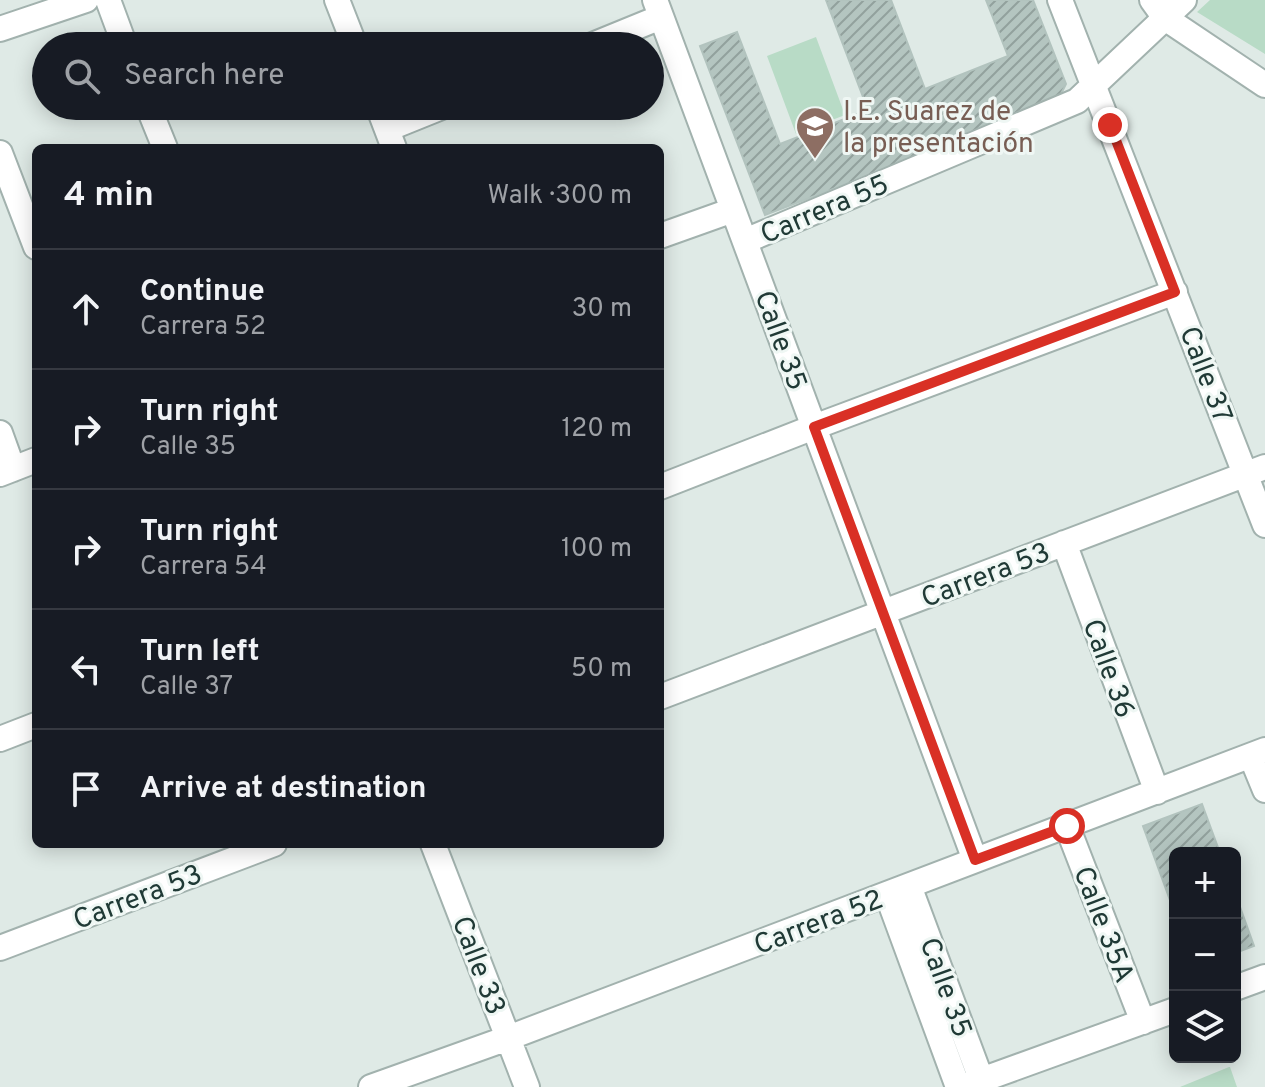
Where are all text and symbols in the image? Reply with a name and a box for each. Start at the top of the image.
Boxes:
search box [32,32,664,120]
icon: search [60,54,104,98]
text: Search here [124,58,284,95]
place label: I.E. Suarez de la presentación [843,95,1034,163]
school or university icon: I.E. Suarez de la presentación [794,105,836,160]
route end [1092,107,1128,143]
street label: Carrera 55 [756,168,895,254]
text: 4 min [64,175,154,218]
text: Walk · 300 m [488,180,632,213]
text: Continue [140,274,265,311]
street label: Calle 35 [745,286,814,396]
icon: ahead [64,287,108,331]
text: 30 m [572,293,632,326]
text: Carrera 52 [140,311,266,344]
street label: Calle 37 [1169,322,1239,428]
text: Turn right [140,394,278,431]
icon: right [64,407,108,451]
text: 120 m [562,413,632,446]
text: Calle 35 [140,431,236,464]
text: Turn right [140,514,278,551]
icon: right [64,527,108,571]
text: 100 m [561,533,632,566]
street label: Carrera 53 [916,536,1056,618]
text: Carrera 54 [140,551,267,584]
street label: Calle 36 [1073,615,1142,723]
text: Turn left [140,634,260,671]
icon: left [64,647,108,691]
text: 50 m [571,653,632,686]
text: Calle 37 [140,671,233,704]
icon: arrive [64,767,108,811]
text: Arrive at destination [140,771,426,808]
route start [1049,808,1085,844]
map controls [1169,847,1241,1063]
button: + [1169,847,1241,919]
street label: Carrera 53 [68,858,208,940]
street label: Calle 35A [1064,862,1141,988]
street label: Carrera 52 [749,883,889,965]
street label: Calle 33 [442,912,512,1021]
button: − [1169,919,1241,991]
street label: Calle 35 [910,933,979,1043]
button: layers [1169,991,1241,1063]

